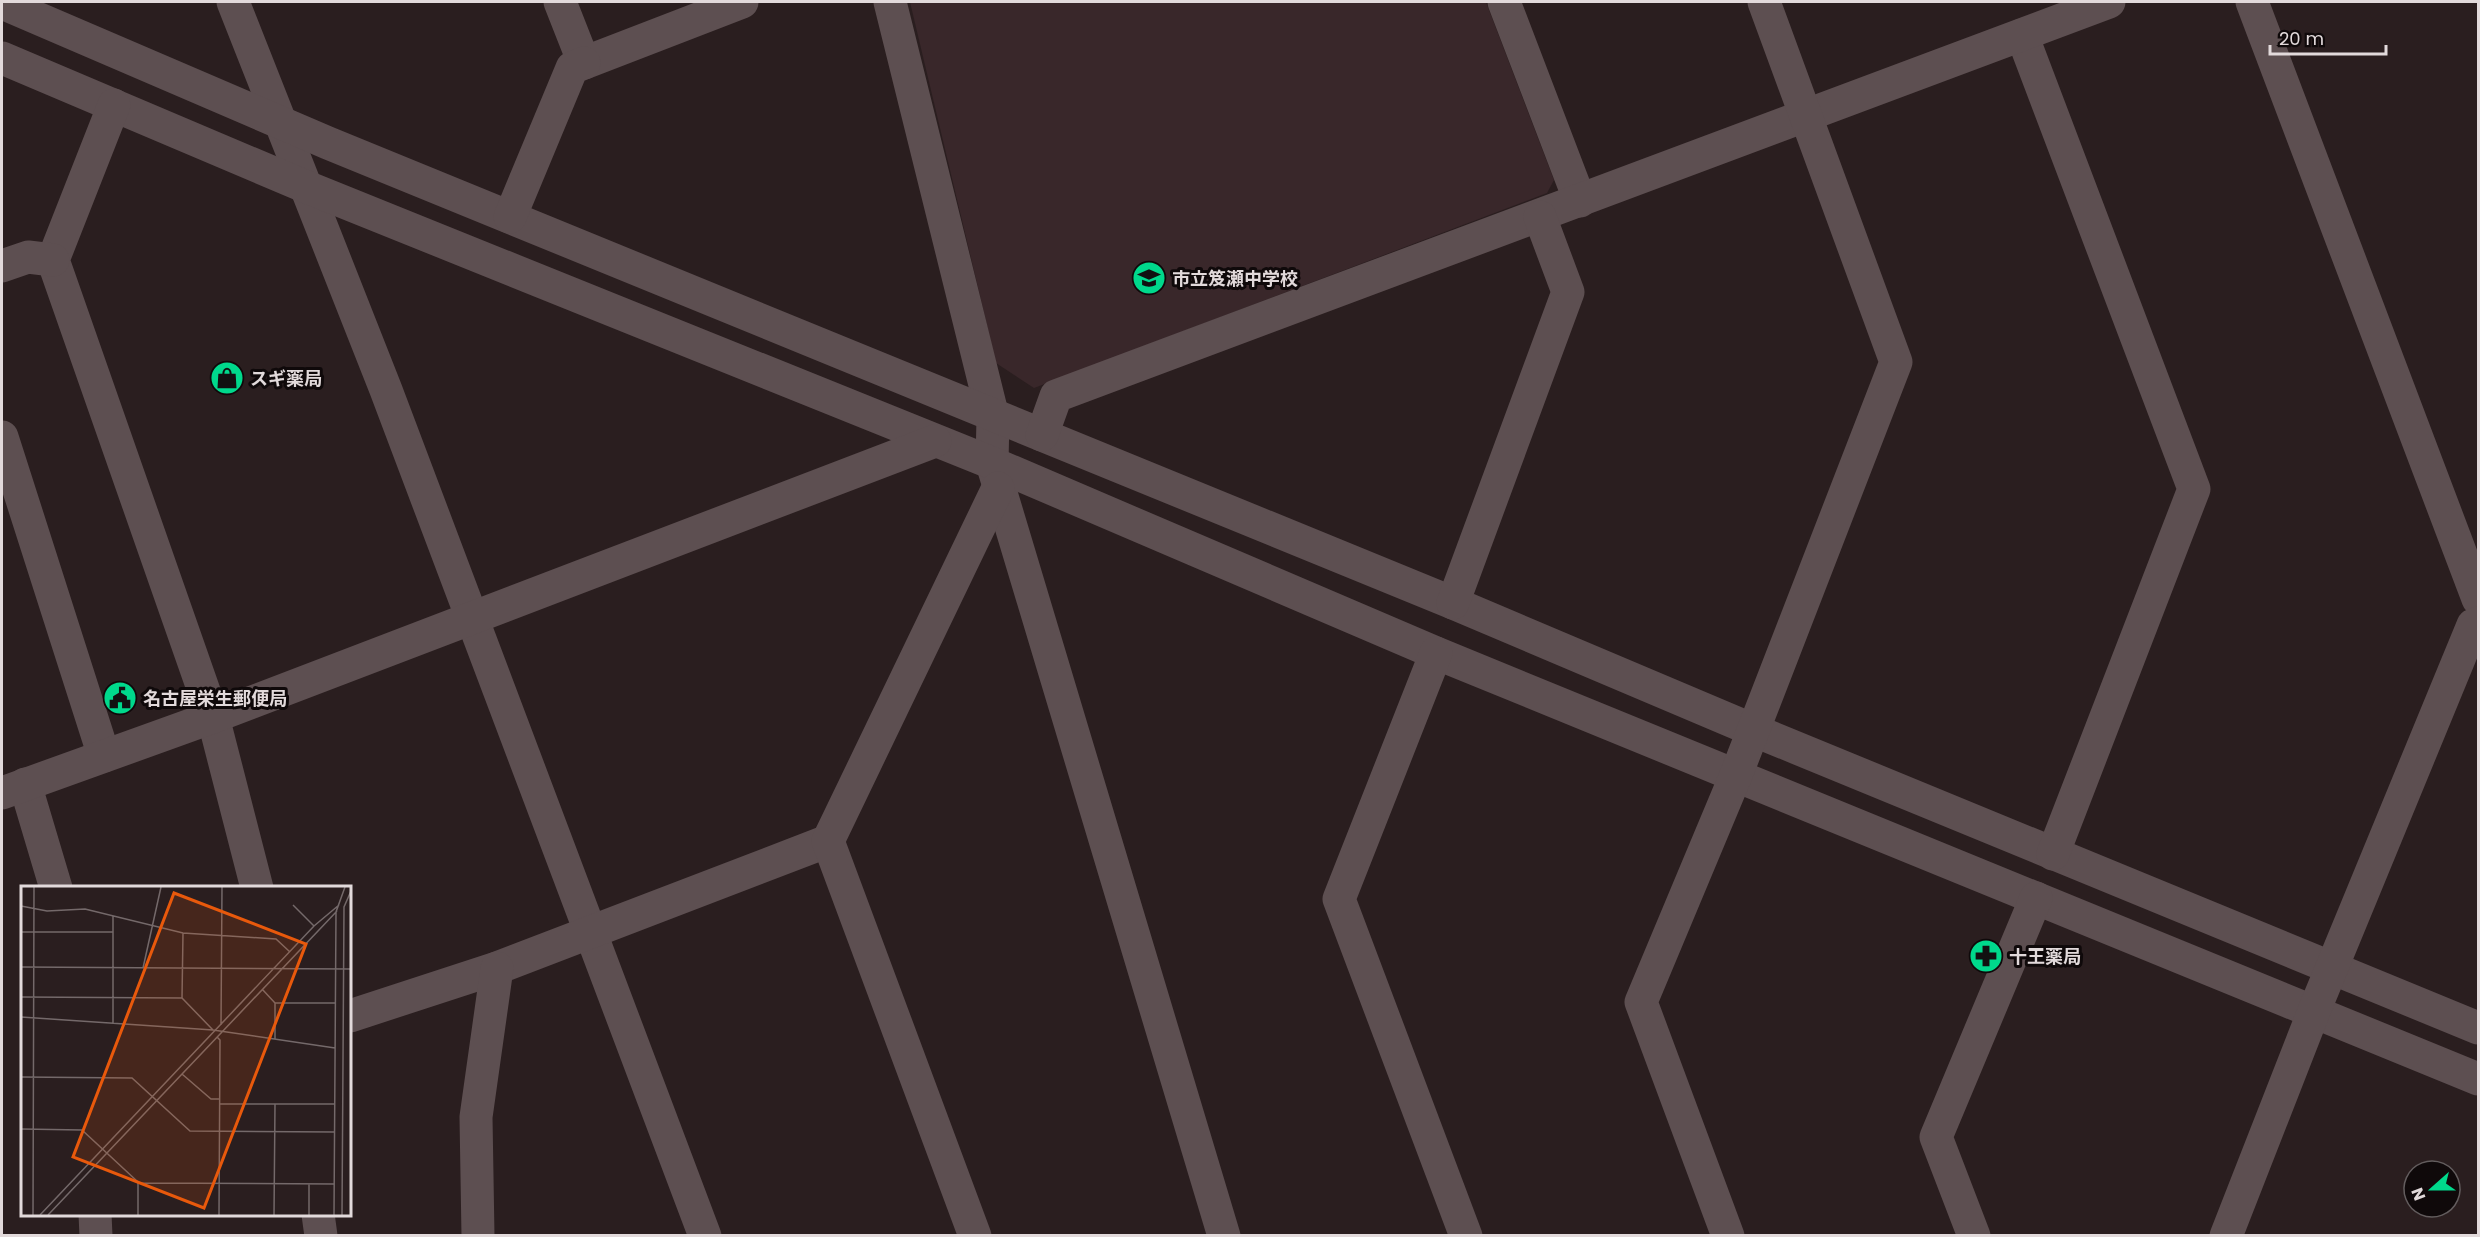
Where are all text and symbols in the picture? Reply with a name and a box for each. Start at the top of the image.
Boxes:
scale bar [2270,18,2386,56]
text: 20 m [2279,26,2324,51]
school or university icon: 市立笈瀬中学校 [1131,260,1167,296]
place label: 市立笈瀬中学校 [1172,266,1298,291]
shop icon: スギ薬局 [209,360,245,396]
place label: スギ薬局 [250,366,322,391]
public building icon: 名古屋栄生郵便局 [102,680,138,716]
place label: 名古屋栄生郵便局 [143,686,287,711]
inset map [21,886,351,1216]
pharmacy icon: 十王薬局 [1968,938,2004,974]
place label: 十王薬局 [2009,944,2081,969]
north arrow [2402,1159,2462,1219]
text: N [2406,1184,2431,1204]

